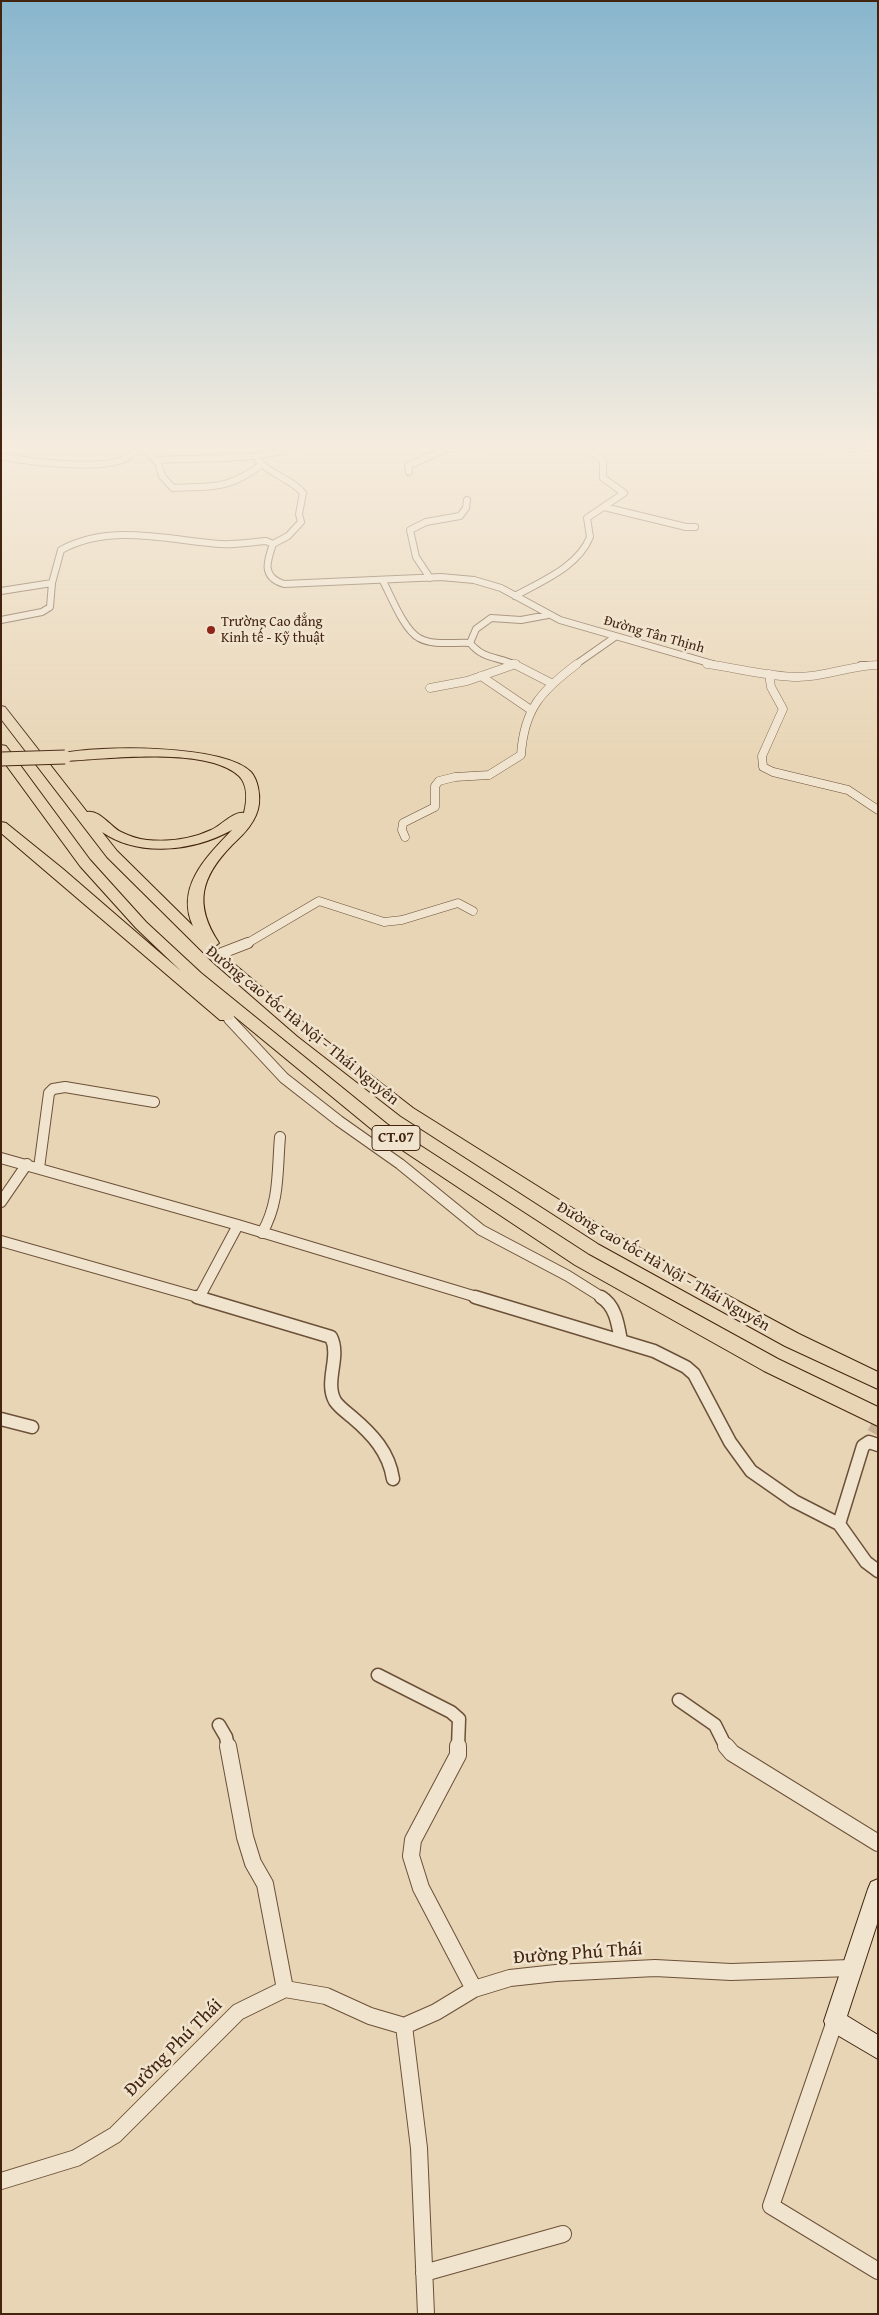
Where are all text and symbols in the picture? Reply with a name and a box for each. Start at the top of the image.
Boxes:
street label: Đường Tân Thịnh [602,613,706,657]
place label: Trường Cao đẳng Kinh tế - Kỹ thuật [221,614,325,646]
marker: Trường Cao đẳng Kinh tế - Kỹ thuật [205,624,217,636]
street label: Đường cao tốc Hà Nội - Thái Nguyên [202,942,402,1110]
road number: CT.07 [372,1126,420,1150]
street label: Đường cao tốc Hà Nội - Thái Nguyên [553,1198,773,1336]
street label: Đường Phú Thái [513,1938,643,1970]
street label: Đường Phú Thái [120,1994,228,2102]

